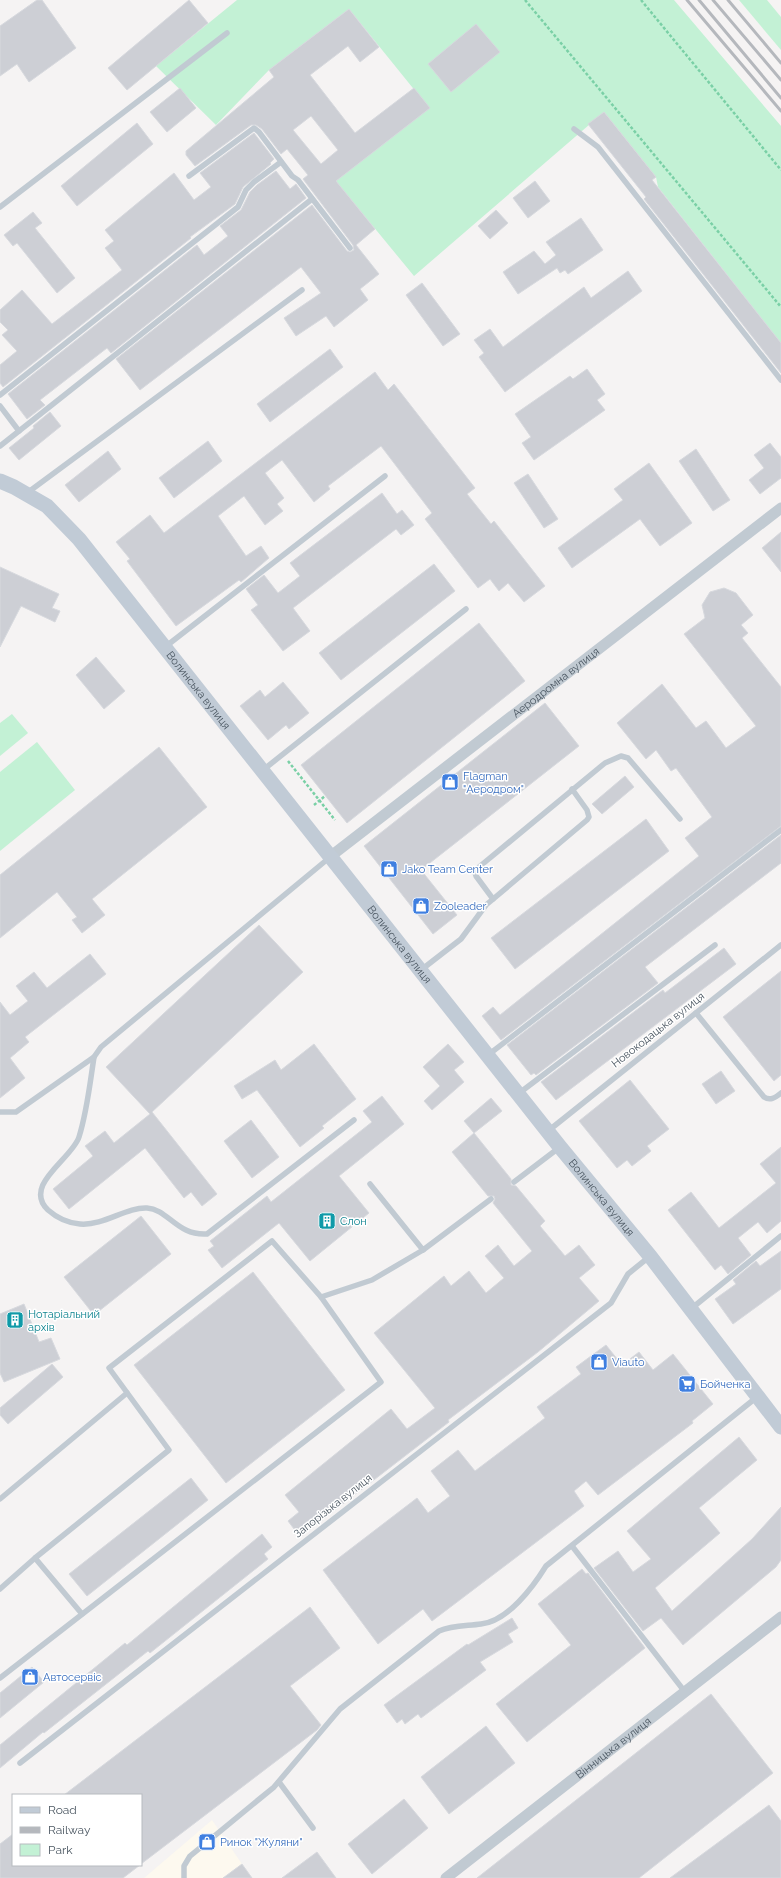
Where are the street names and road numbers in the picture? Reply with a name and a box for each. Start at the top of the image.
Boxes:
street label: Аеродромна вулиця [510,645,602,720]
street label: Волинська вулиця [164,649,233,732]
street label: Волинська вулиця [365,903,434,986]
street label: Новокодацька вулиця [609,990,707,1070]
street label: Волинська вулиця [566,1156,637,1239]
street label: Запорізька вулиця [291,1471,375,1541]
street label: Вінницька вулиця [573,1714,654,1781]

